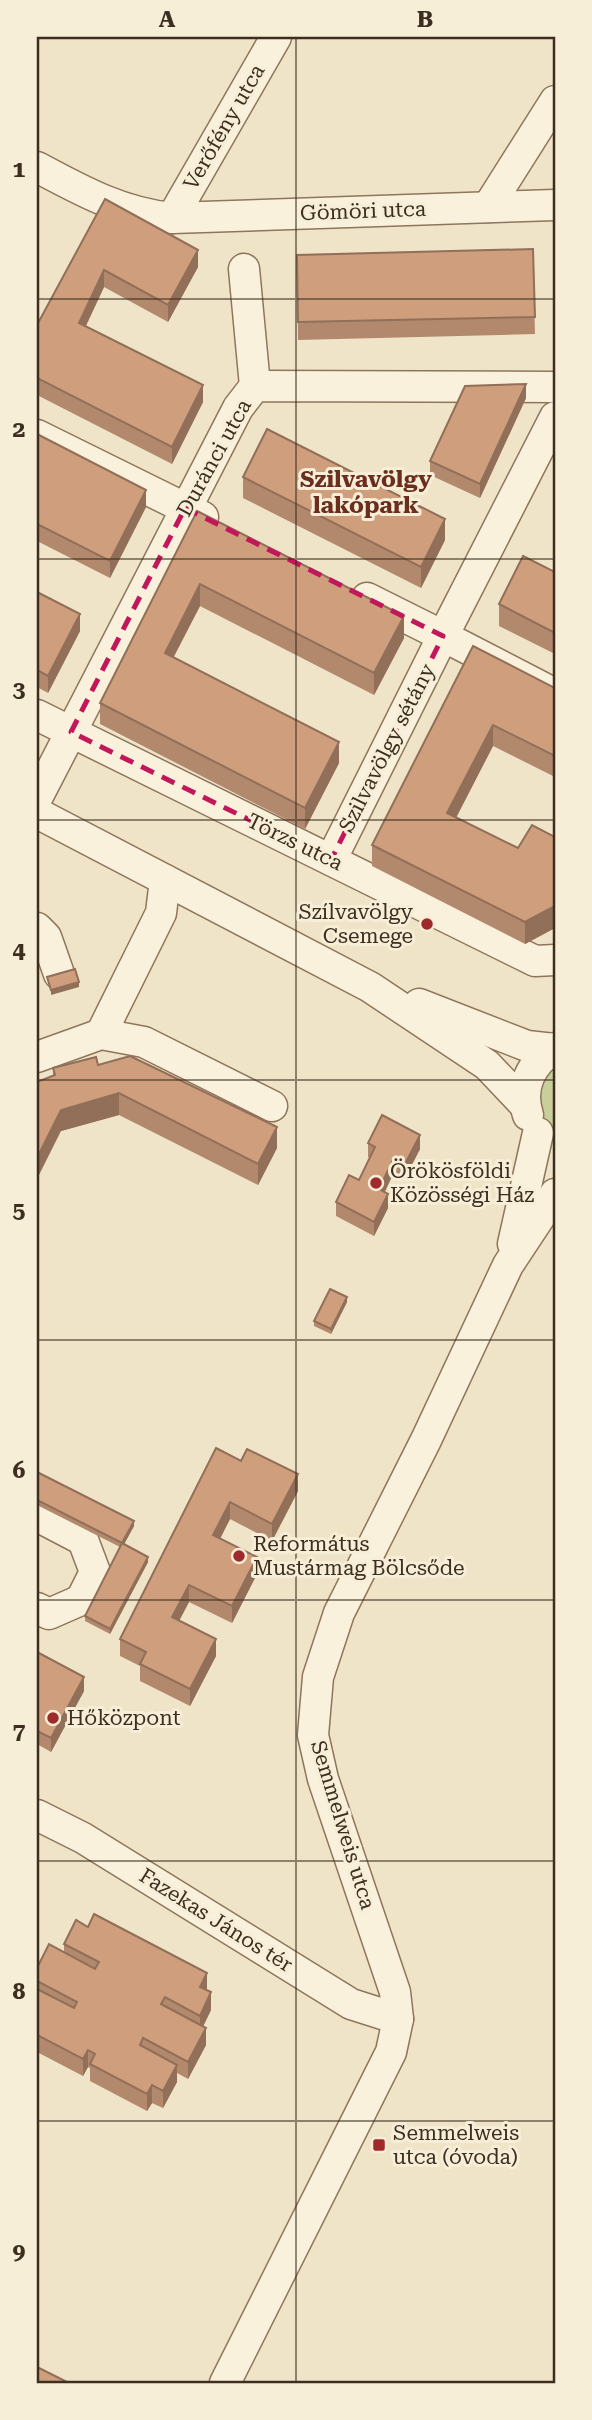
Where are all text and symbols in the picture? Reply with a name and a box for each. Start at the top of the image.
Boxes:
text: A [159,6,176,33]
text: B [417,6,433,33]
street label: Verőfény utca [178,60,270,194]
text: 1 [13,156,26,183]
street label: Gömöri utca [300,197,427,225]
street label: Duránci utca [172,395,256,521]
text: 2 [13,416,25,443]
district label: Szilvavölgy lakópark [300,466,432,519]
street label: Szilvavölgy sétány [334,659,440,836]
text: 3 [13,676,26,703]
street label: Törzs utca [243,809,347,876]
place label: Szílvavölgy Csemege [299,900,414,948]
marker: Szílvavölgy Csemege [419,916,435,932]
text: 4 [13,937,26,964]
place label: Örökösföldi Közösségi Ház [390,1158,534,1207]
marker: Örökösföldi Közösségi Ház [368,1175,384,1191]
text: 5 [13,1197,26,1224]
text: 6 [13,1457,26,1484]
place label: Református Mustármag Bölcsőde [253,1532,465,1580]
marker: Református Mustármag Bölcsőde [231,1548,247,1564]
place label: Hőközpont [67,1706,181,1730]
marker: Hőközpont [45,1710,61,1726]
text: 7 [13,1718,26,1745]
street label: Semmelweis utca [306,1738,380,1913]
street label: Fazekas János tér [135,1863,297,1977]
text: 8 [13,1978,26,2005]
place label: Semmelweis utca (óvoda) [393,2121,519,2169]
marker: Semmelweis utca (óvoda) [371,2137,387,2153]
text: 9 [13,2238,26,2265]

